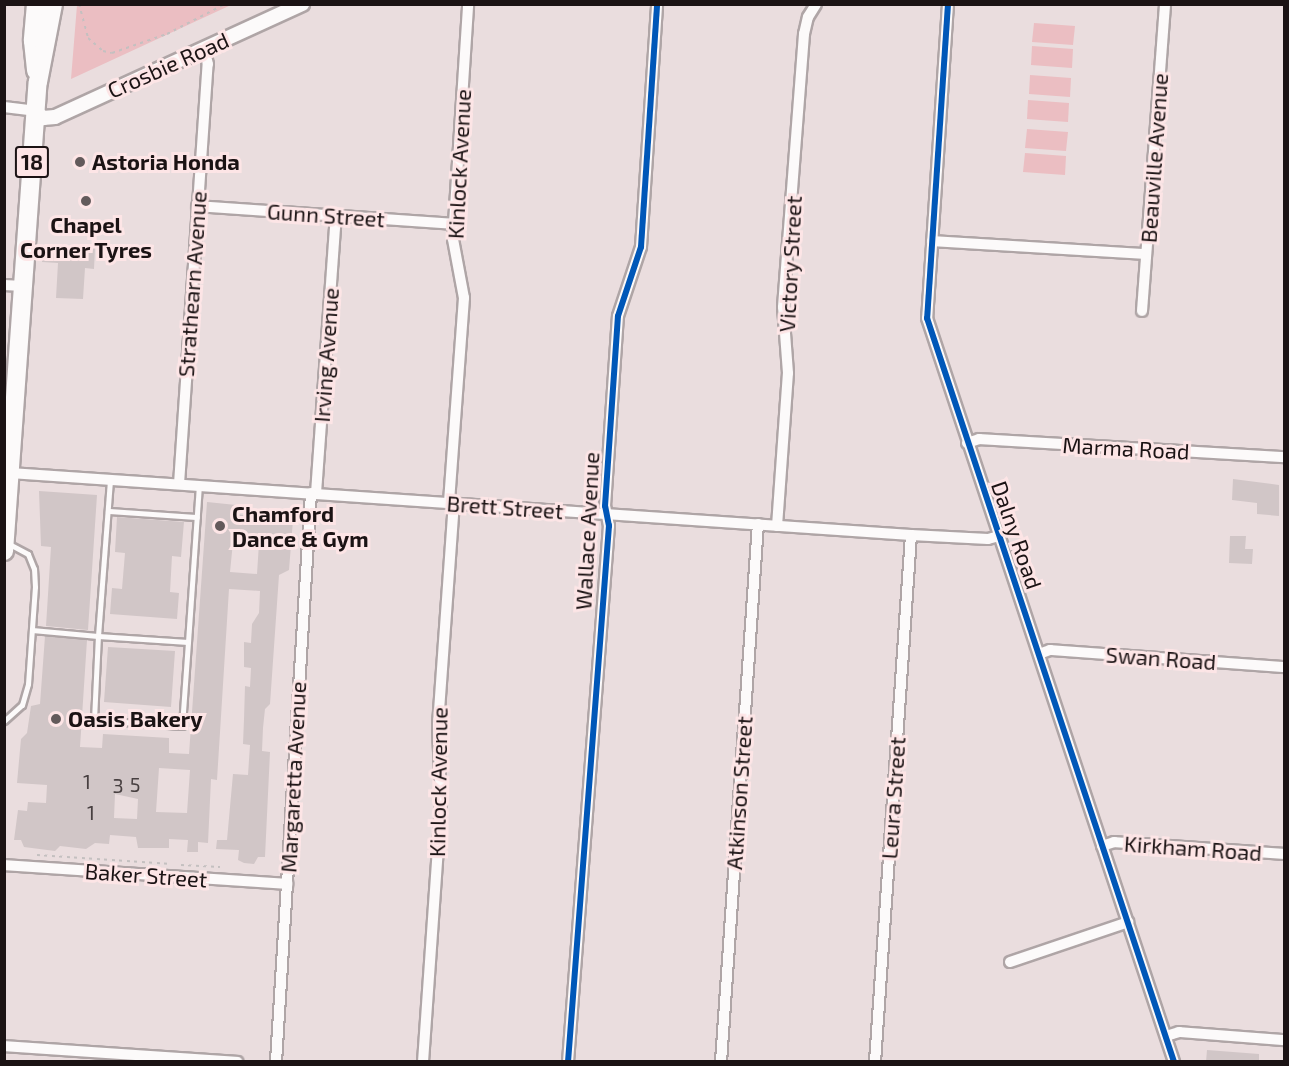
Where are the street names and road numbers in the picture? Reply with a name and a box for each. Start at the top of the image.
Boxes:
street label: Crosbie Road [103,26,233,104]
street label: Beauville Avenue [1135,72,1173,244]
street label: Kinlock Avenue [442,88,476,240]
road number: 18 [14,144,50,180]
street label: Strathearn Avenue [172,190,212,378]
street label: Victory Street [773,195,807,333]
street label: Gunn Street [266,198,386,232]
street label: Irving Avenue [308,287,344,423]
street label: Marma Road [1062,431,1190,465]
street label: Wallace Avenue [570,451,604,611]
street label: Dalny Road [986,477,1048,593]
street label: Brett Street [446,490,564,524]
street label: Swan Road [1105,641,1217,675]
street label: Margaretta Avenue [275,680,311,874]
street label: Kinlock Avenue [423,706,453,858]
street label: Atkinson Street [720,715,758,871]
street label: Leura Street [876,736,910,860]
street label: Kirkham Road [1123,830,1263,866]
street label: Baker Street [84,858,208,892]

